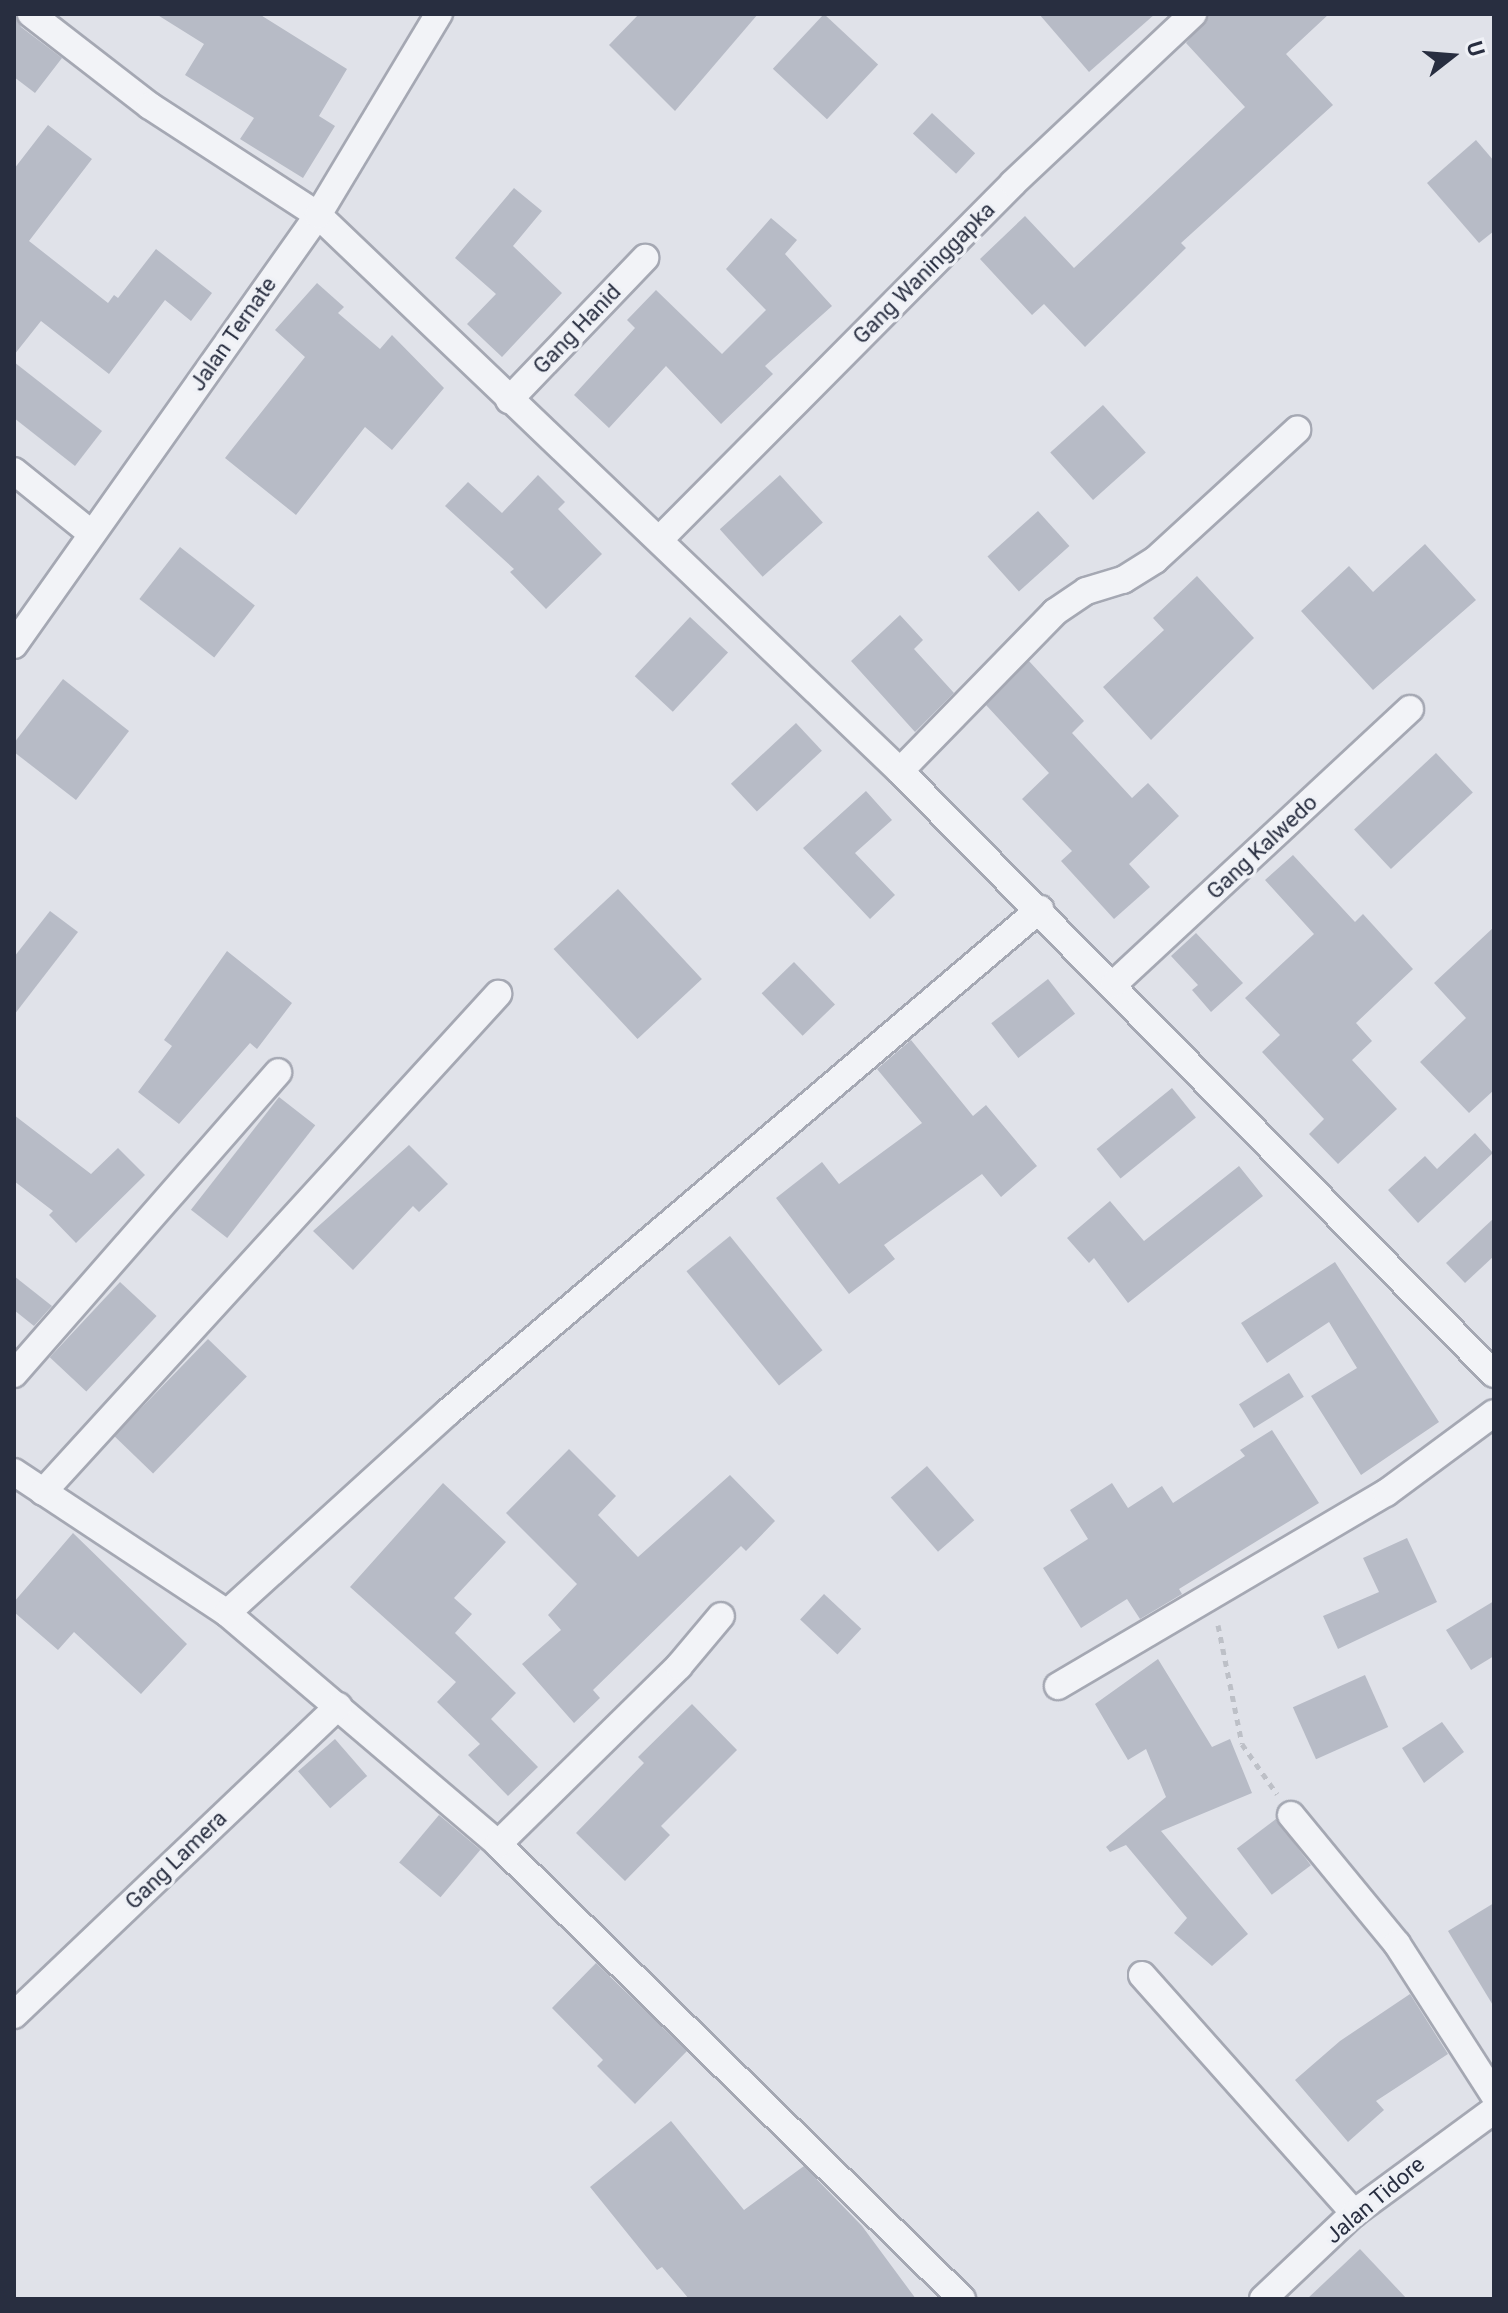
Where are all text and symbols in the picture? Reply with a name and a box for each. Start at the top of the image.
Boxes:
north arrow [1412,16,1492,96]
text: U [1461,38,1490,59]
street label: Gang Waninggapka [848,197,1000,349]
street label: Jalan Ternate [184,272,282,396]
street label: Gang Hanid [528,279,626,379]
street label: Gang Kalwedo [1201,789,1323,905]
street label: Gang Lamera [120,1805,232,1915]
street label: Jalan Tidore [1320,2151,1430,2249]

